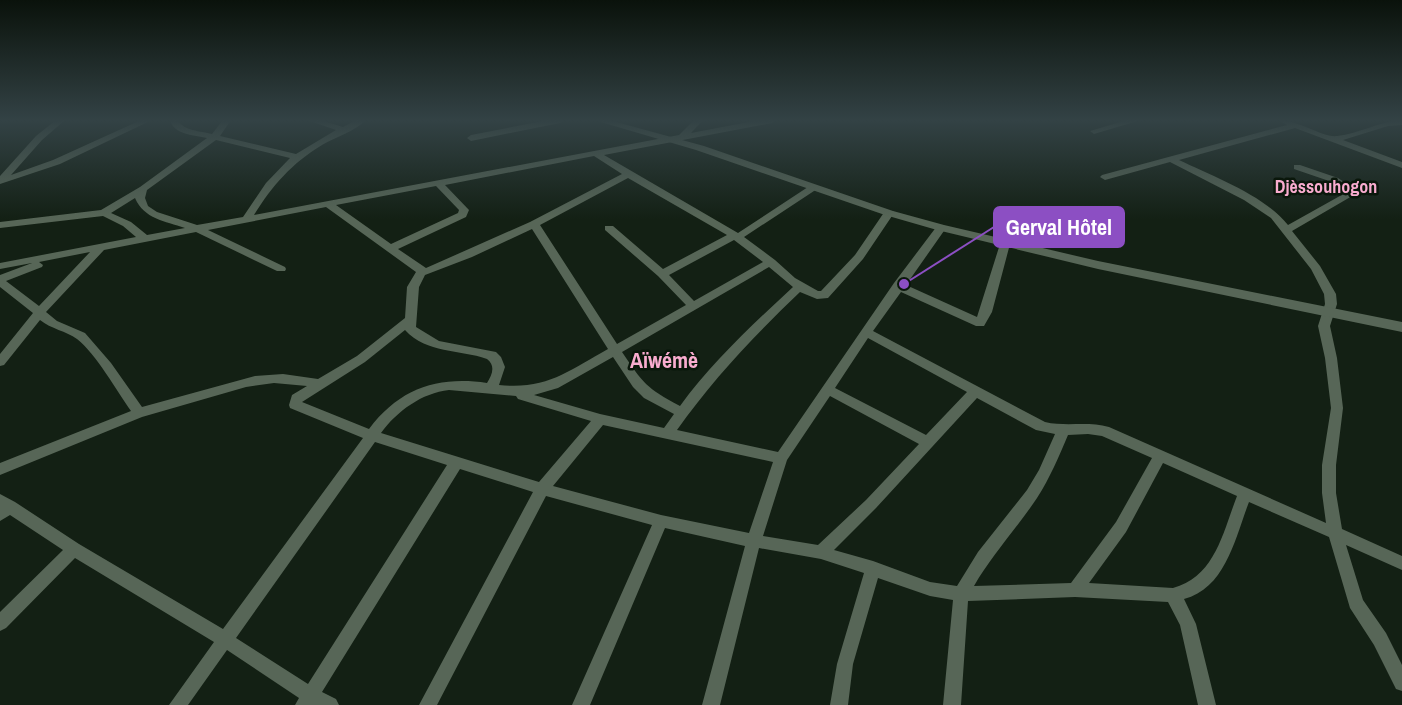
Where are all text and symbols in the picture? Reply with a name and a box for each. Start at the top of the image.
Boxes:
district label: Djèssouhogon [1275,174,1377,199]
callout: Gerval Hôtel [994,207,1124,247]
text: Gerval Hôtel [1006,212,1112,242]
district label: Aïwémè [630,345,698,375]

